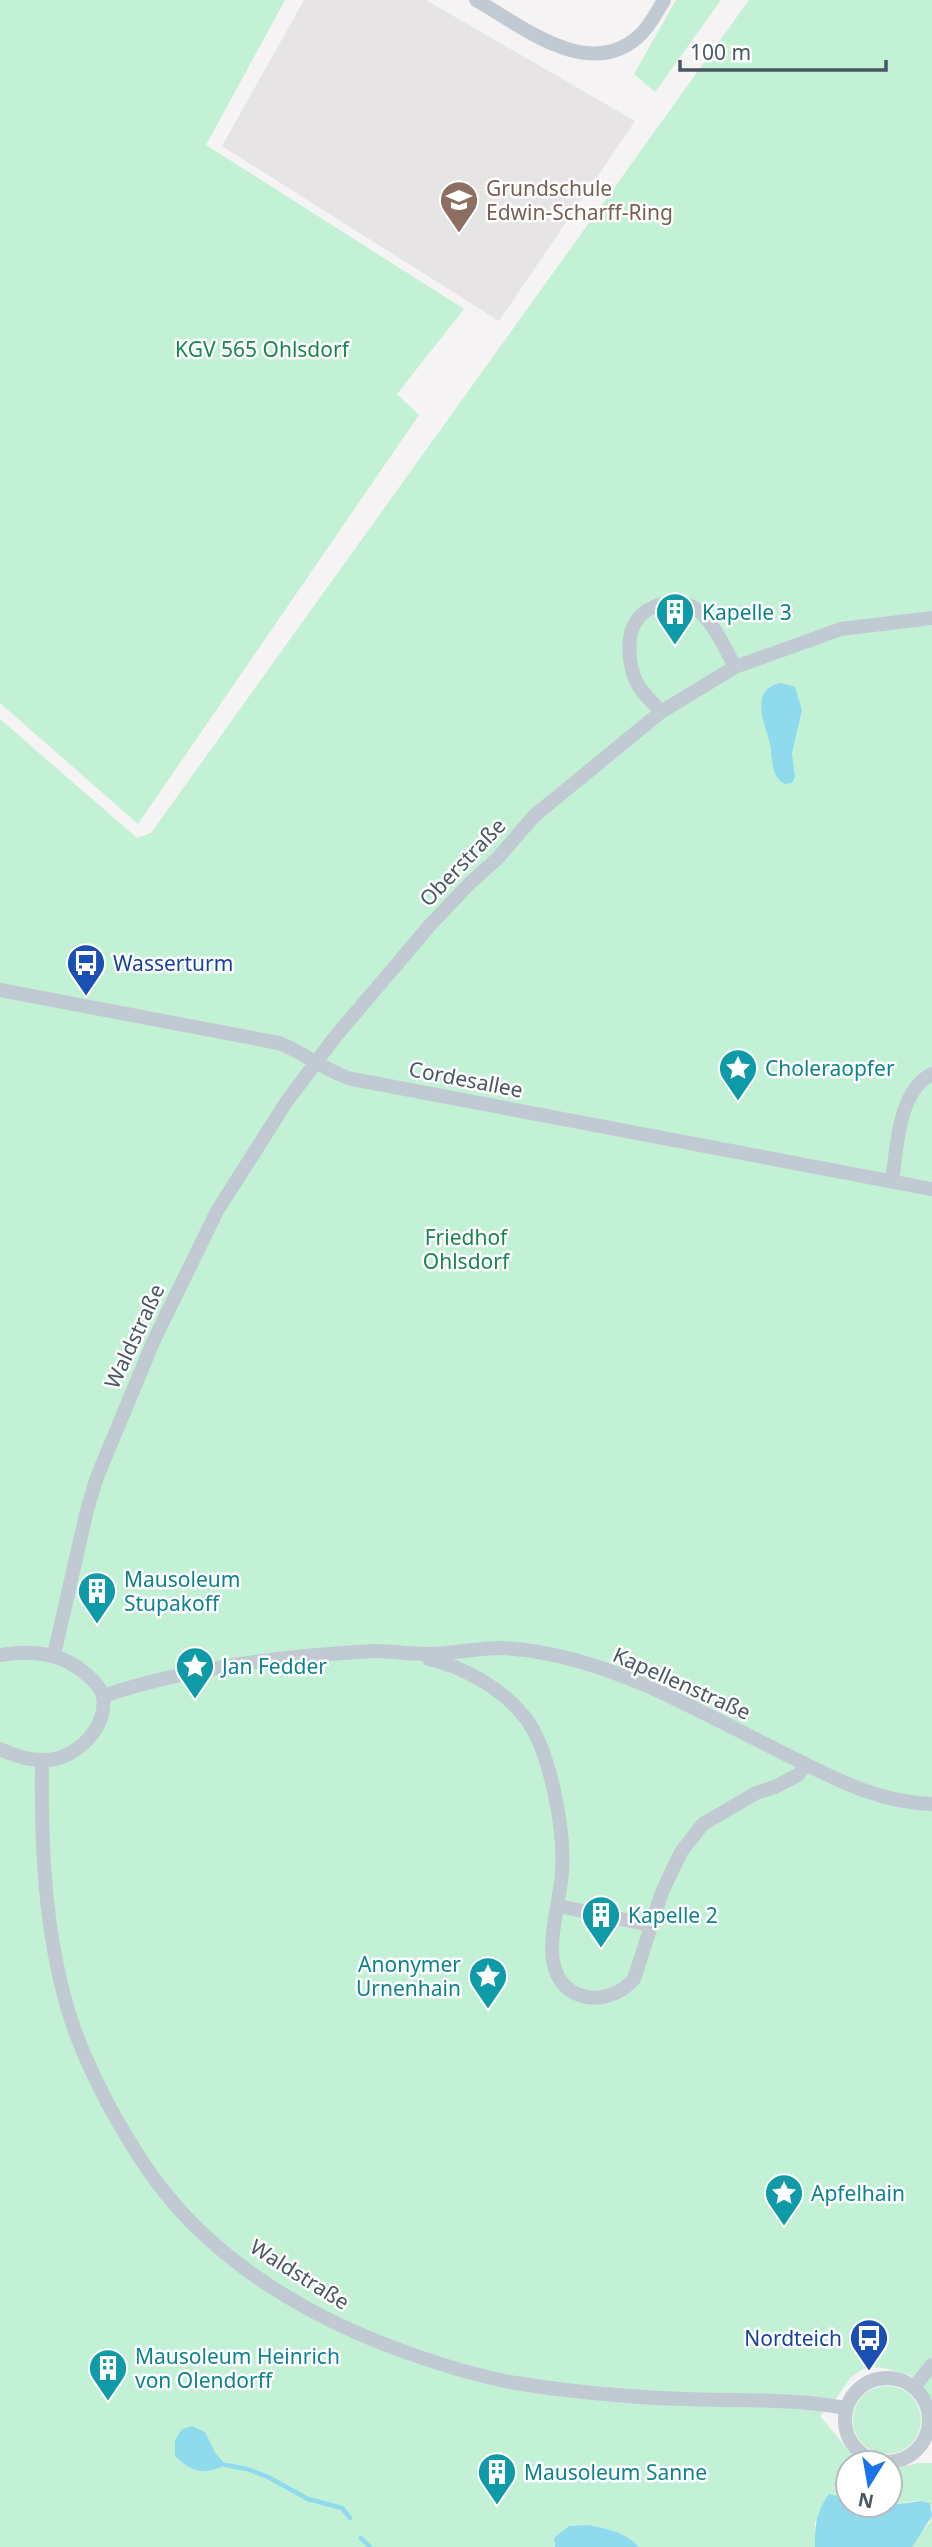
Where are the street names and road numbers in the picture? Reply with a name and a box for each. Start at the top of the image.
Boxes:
street label: Oberstraße [413,812,511,912]
street label: Cordesallee [407,1054,525,1104]
street label: Waldstraße [98,1279,170,1393]
street label: Kapellenstraße [609,1640,755,1726]
street label: Waldstraße [245,2232,355,2316]

